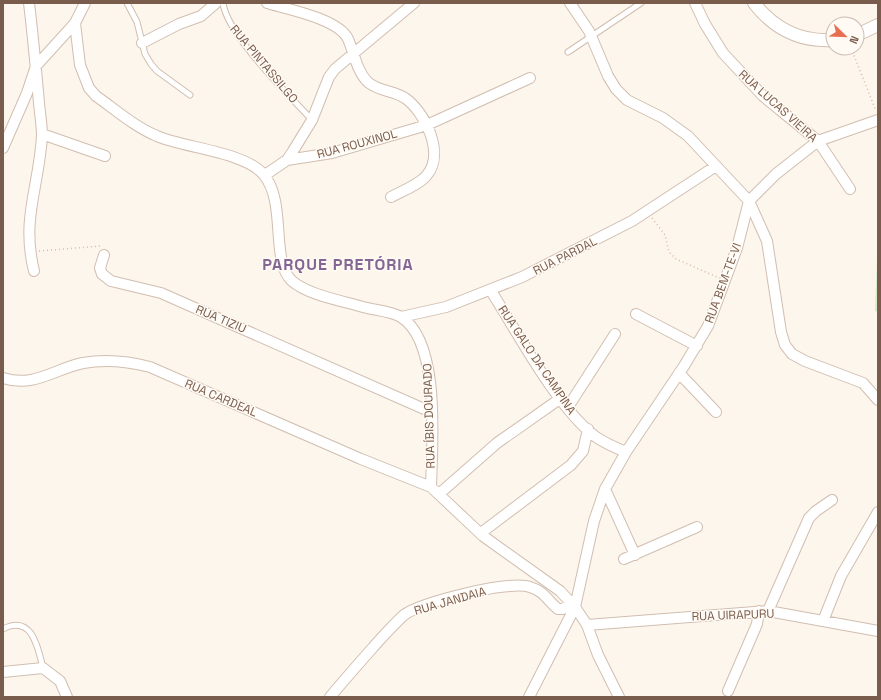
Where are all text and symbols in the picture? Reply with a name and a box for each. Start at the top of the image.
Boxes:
north arrow [825,16,865,56]
street label: RUA PINTASSILGO [227,21,301,107]
text: N [846,34,862,46]
street label: RUA LUCAS VIEIRA [735,66,821,146]
street label: RUA ROUXINOL [315,125,399,162]
street label: RUA PARDAL [530,233,600,279]
street label: RUA BEM-TE-VI [701,241,745,325]
district label: PARQUE PRETÓRIA [262,254,414,275]
street label: RUA TIZIU [193,301,249,337]
street label: RUA GALO DA CAMPINA [494,302,580,418]
street label: RUA ÍBIS DOURADO [419,363,439,469]
street label: RUA CARDEAL [182,376,260,421]
street label: RUA JANDAIA [412,583,488,619]
street label: RUA UIRAPURU [691,606,775,624]

